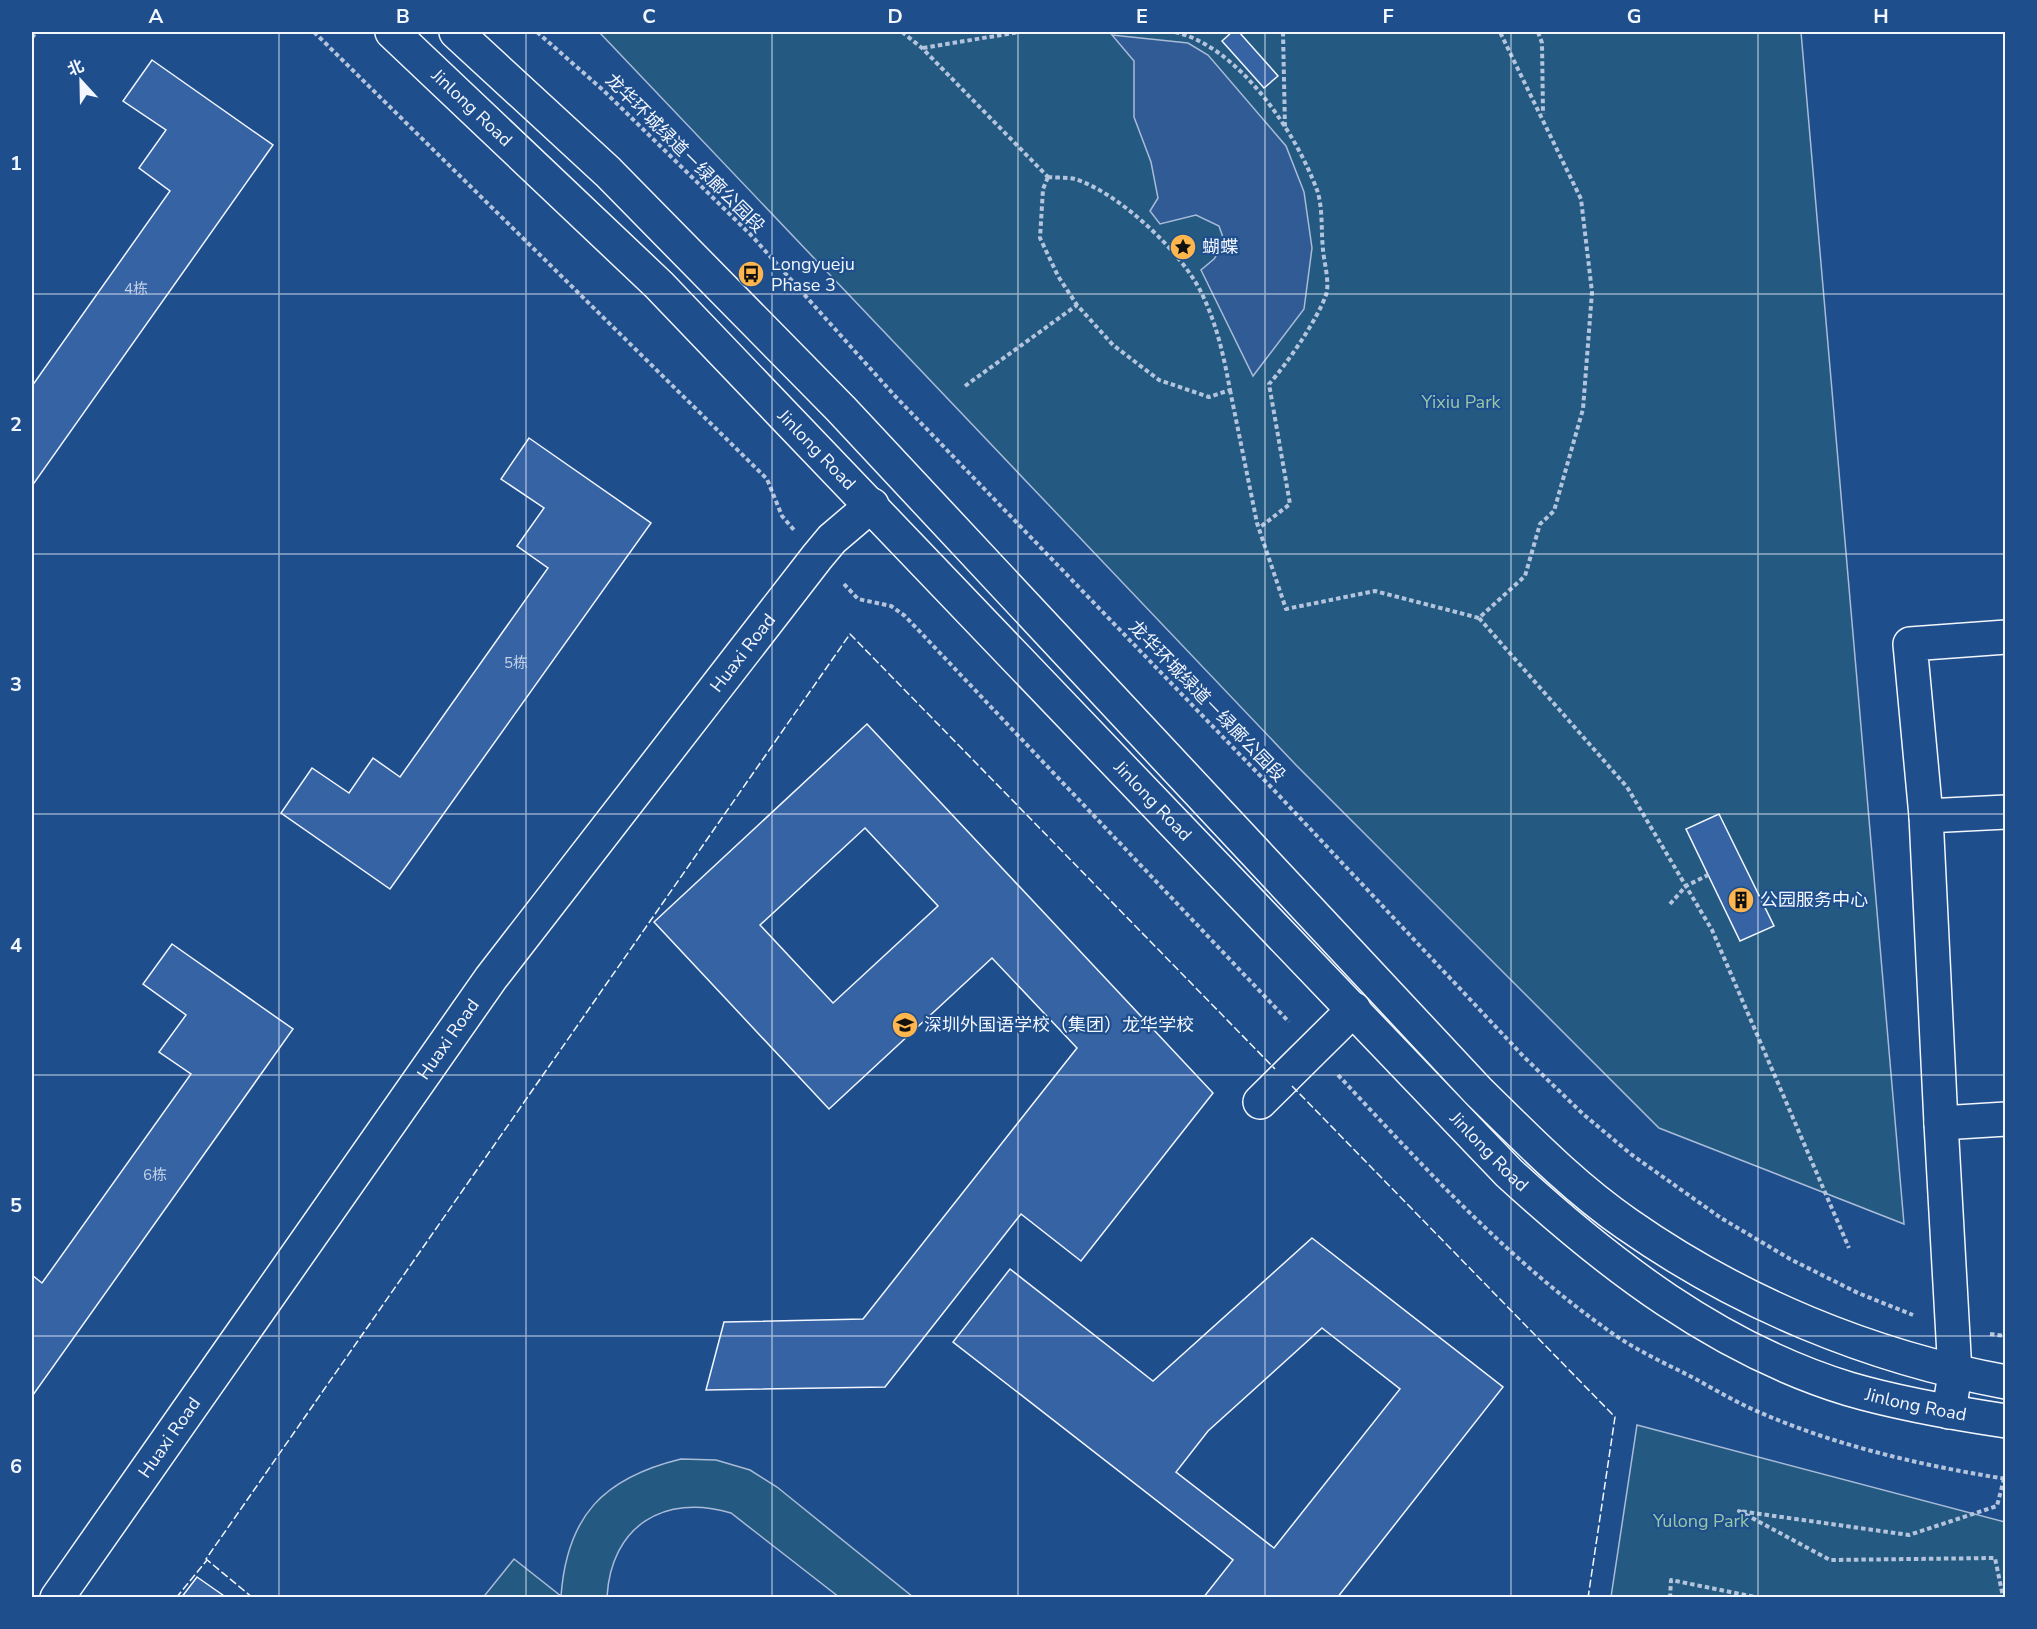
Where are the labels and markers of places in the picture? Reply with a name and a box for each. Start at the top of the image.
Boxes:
place icon: 蝴蝶 [1168,232,1198,262]
place label: 蝴蝶 [1202,235,1238,259]
place label: Longyueju Phase 3 [771,252,855,297]
bus stop icon: Longyueju Phase 3 [736,259,766,289]
building icon: 公园服务中心 [1726,885,1756,915]
place label: 公园服务中心 [1760,888,1868,912]
school or university icon: 深圳外国语学校（集团）龙华学校 [890,1010,920,1040]
place label: 深圳外国语学校（集团）龙华学校 [924,1013,1194,1037]

